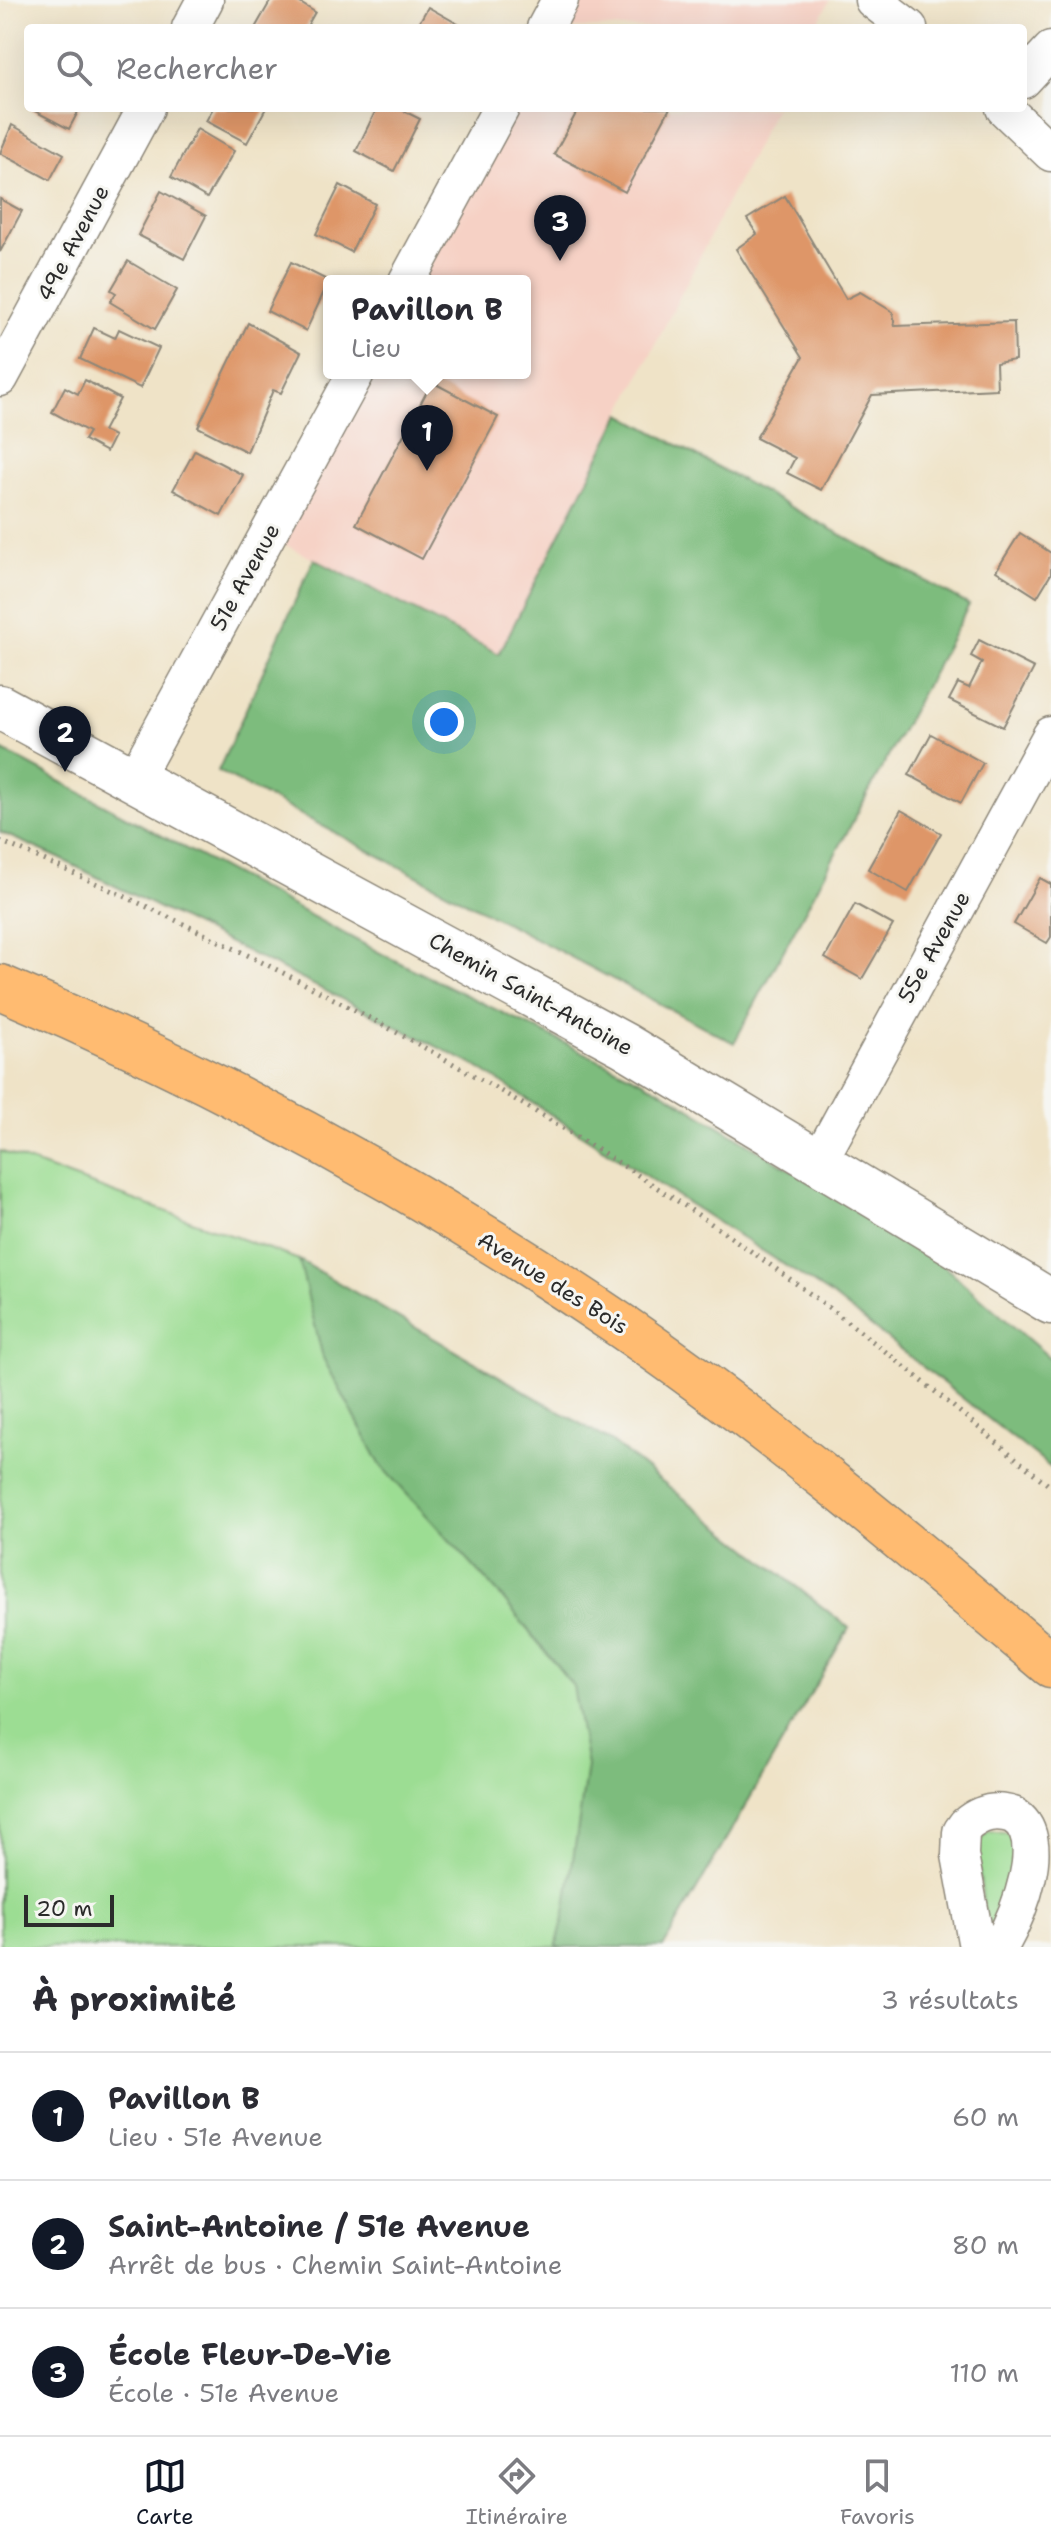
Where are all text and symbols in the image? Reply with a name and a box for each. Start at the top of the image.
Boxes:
search box [24,24,1027,112]
icon: search [52,46,96,90]
text: Rechercher [116,48,278,89]
street label: 49e Avenue [30,180,116,306]
pin: 3 [534,195,586,261]
popup [323,275,531,379]
text: Pavillon B [351,289,503,330]
text: Lieu [351,330,401,365]
pin: 1 [401,405,453,471]
street label: 51e Avenue [204,518,286,636]
your location [424,702,464,742]
pin: 2 [39,706,91,772]
street label: 55e Avenue [891,886,977,1008]
street label: Chemin Saint-Antoine [424,926,638,1062]
street label: Avenue des Bois [472,1225,634,1341]
scale bar [24,1891,114,1927]
text: 20 m [36,1894,93,1923]
text: À proximité [32,1976,236,2022]
text: 3 résultats [881,1982,1019,2017]
text: Pavillon B [108,2078,260,2119]
text: 1 [52,2099,64,2134]
text: 60 m [952,2099,1019,2134]
text: Lieu · 51e Avenue [108,2119,323,2154]
text: Saint-Antoine / 51e Avenue [108,2206,530,2247]
text: 2 [49,2227,67,2262]
text: 80 m [952,2227,1019,2262]
text: Arrêt de bus · Chemin Saint-Antoine [108,2247,562,2282]
text: École Fleur-De-Vie [108,2334,392,2375]
text: 3 [49,2355,67,2390]
text: 110 m [949,2355,1019,2390]
text: École · 51e Avenue [108,2375,339,2410]
tab: Carte [136,2454,194,2531]
tab: Itinéraire [466,2454,568,2531]
tab: Favoris [840,2454,915,2531]

